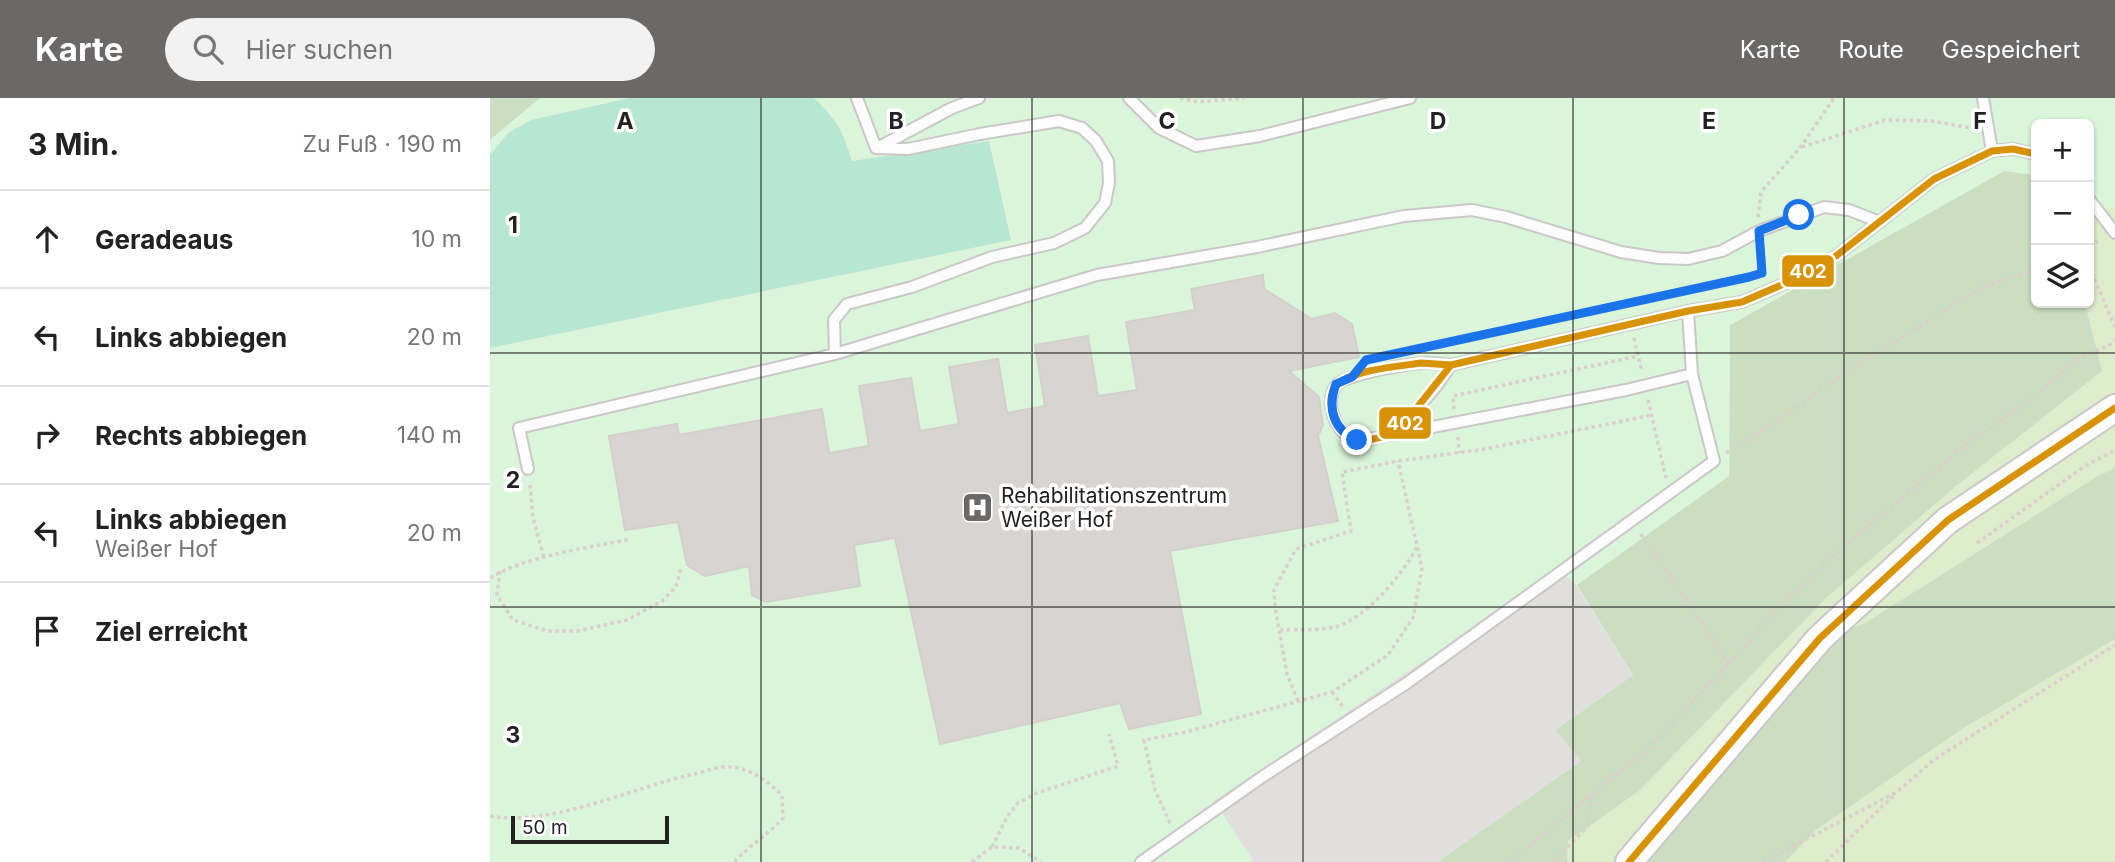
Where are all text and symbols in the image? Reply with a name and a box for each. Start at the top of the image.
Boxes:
search box [165,18,655,81]
text: Karte [35,29,123,69]
icon: search [189,30,227,68]
text: Hier suchen [245,34,393,65]
text: Karte [1740,35,1800,64]
text: Route [1838,35,1904,64]
text: Gespeichert [1942,35,2080,64]
text: A [616,107,634,135]
text: B [888,107,904,135]
text: C [1158,107,1176,135]
text: D [1430,107,1446,135]
text: E [1702,107,1716,135]
text: F [1973,107,1987,135]
map controls [2031,119,2094,308]
button: + [2031,119,2094,182]
text: 3 Min. [28,126,119,162]
text: Zu Fuß · 190 m [303,130,462,158]
button: − [2031,182,2094,245]
route start [1783,199,1814,230]
text: 1 [508,211,518,239]
icon: ahead [28,220,66,258]
text: Geradeaus [95,224,233,255]
text: 10 m [412,225,462,253]
button: layers [2031,245,2094,308]
line badge: 402 [1781,254,1835,288]
text: 402 [1789,260,1827,283]
icon: left [28,318,66,356]
text: Links abbiegen [95,322,287,353]
text: 20 m [407,323,462,351]
line badge: 402 [1378,406,1432,440]
text: 402 [1386,412,1424,435]
icon: right [28,416,66,454]
text: Rechts abbiegen [95,420,307,451]
text: 140 m [397,421,462,449]
route end [1341,424,1372,455]
text: 2 [506,466,520,494]
place label: Rehabilitationszentrum Weißer Hof [1001,483,1227,532]
hospital icon: Rehabilitationszentrum Weißer Hof [961,491,995,525]
text: Links abbiegen [95,504,287,535]
icon: left [28,514,66,552]
text: 20 m [407,519,462,547]
text: Weißer Hof [95,535,218,563]
icon: arrive [28,612,66,650]
text: Ziel erreicht [95,616,248,647]
text: 3 [506,721,520,749]
scale bar [511,813,668,845]
text: 50 m [522,816,568,839]

